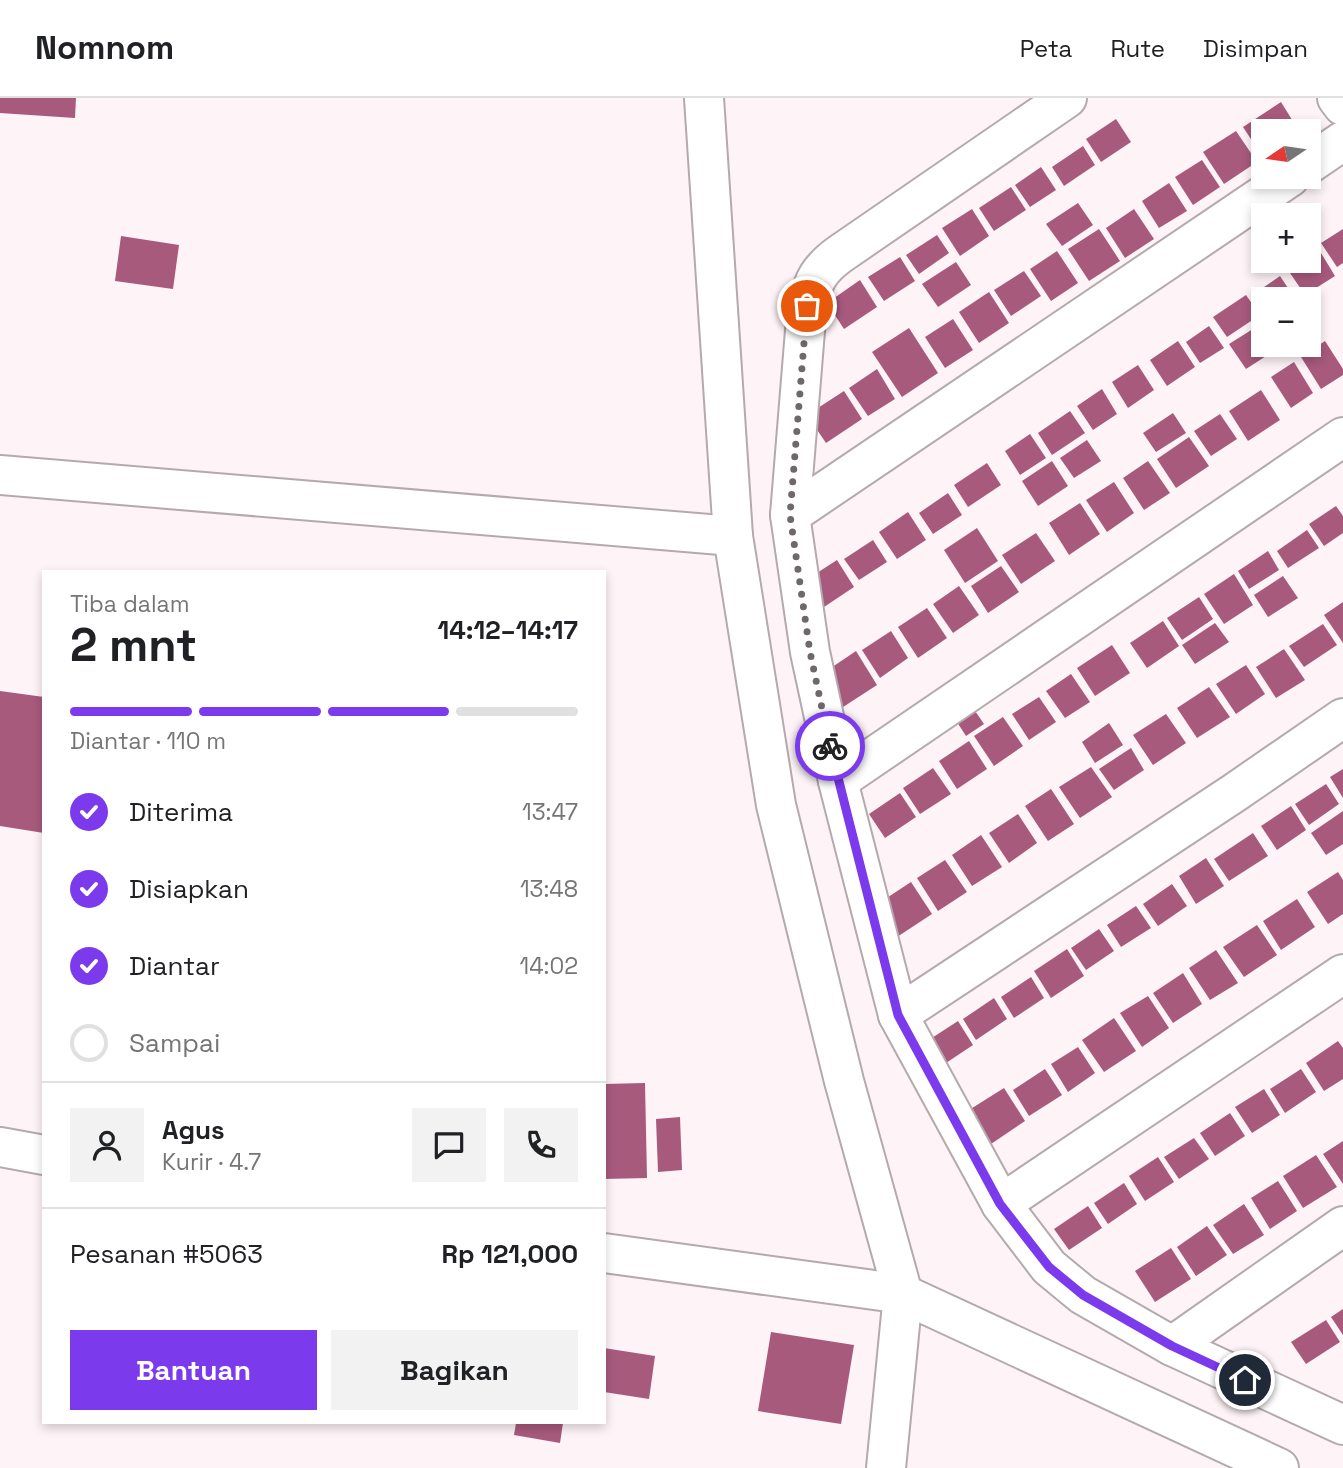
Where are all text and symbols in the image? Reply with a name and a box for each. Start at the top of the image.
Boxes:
text: Nomnom [35,27,174,69]
text: Peta [1020,33,1072,64]
text: Rute [1110,33,1165,64]
text: Disimpan [1203,33,1308,64]
north arrow [1251,119,1321,189]
map controls [1251,119,1321,357]
button: + [1251,203,1321,273]
pin [777,276,837,336]
icon: bag [788,287,826,325]
button: − [1251,287,1321,357]
text: Tiba dalam [70,589,190,619]
text: 14:12–14:17 [437,613,578,647]
text: 2 mnt [70,616,197,674]
courier [795,711,865,781]
text: Diantar · 110 m [70,726,226,756]
icon: bike [811,727,849,765]
icon: check [70,793,108,831]
text: Diterima [129,795,233,829]
text: 13:47 [522,797,578,827]
icon: check [70,870,108,908]
text: Disiapkan [129,872,249,906]
text: 13:48 [520,874,578,904]
icon: check [70,947,108,985]
text: Diantar [129,949,220,983]
text: 14:02 [520,951,578,981]
text: Sampai [129,1026,220,1060]
button: person [70,1108,144,1182]
button: chat [412,1108,486,1182]
button: phone [504,1108,578,1182]
text: Agus [162,1113,225,1147]
text: Kurir · 4.7 [162,1147,261,1177]
text: Pesanan #5063 [70,1237,263,1271]
text: Rp 121,000 [442,1237,578,1271]
button: Bantuan [70,1330,317,1410]
button: Bagikan [331,1330,578,1410]
pin [1215,1350,1275,1410]
icon: home [1226,1361,1264,1399]

